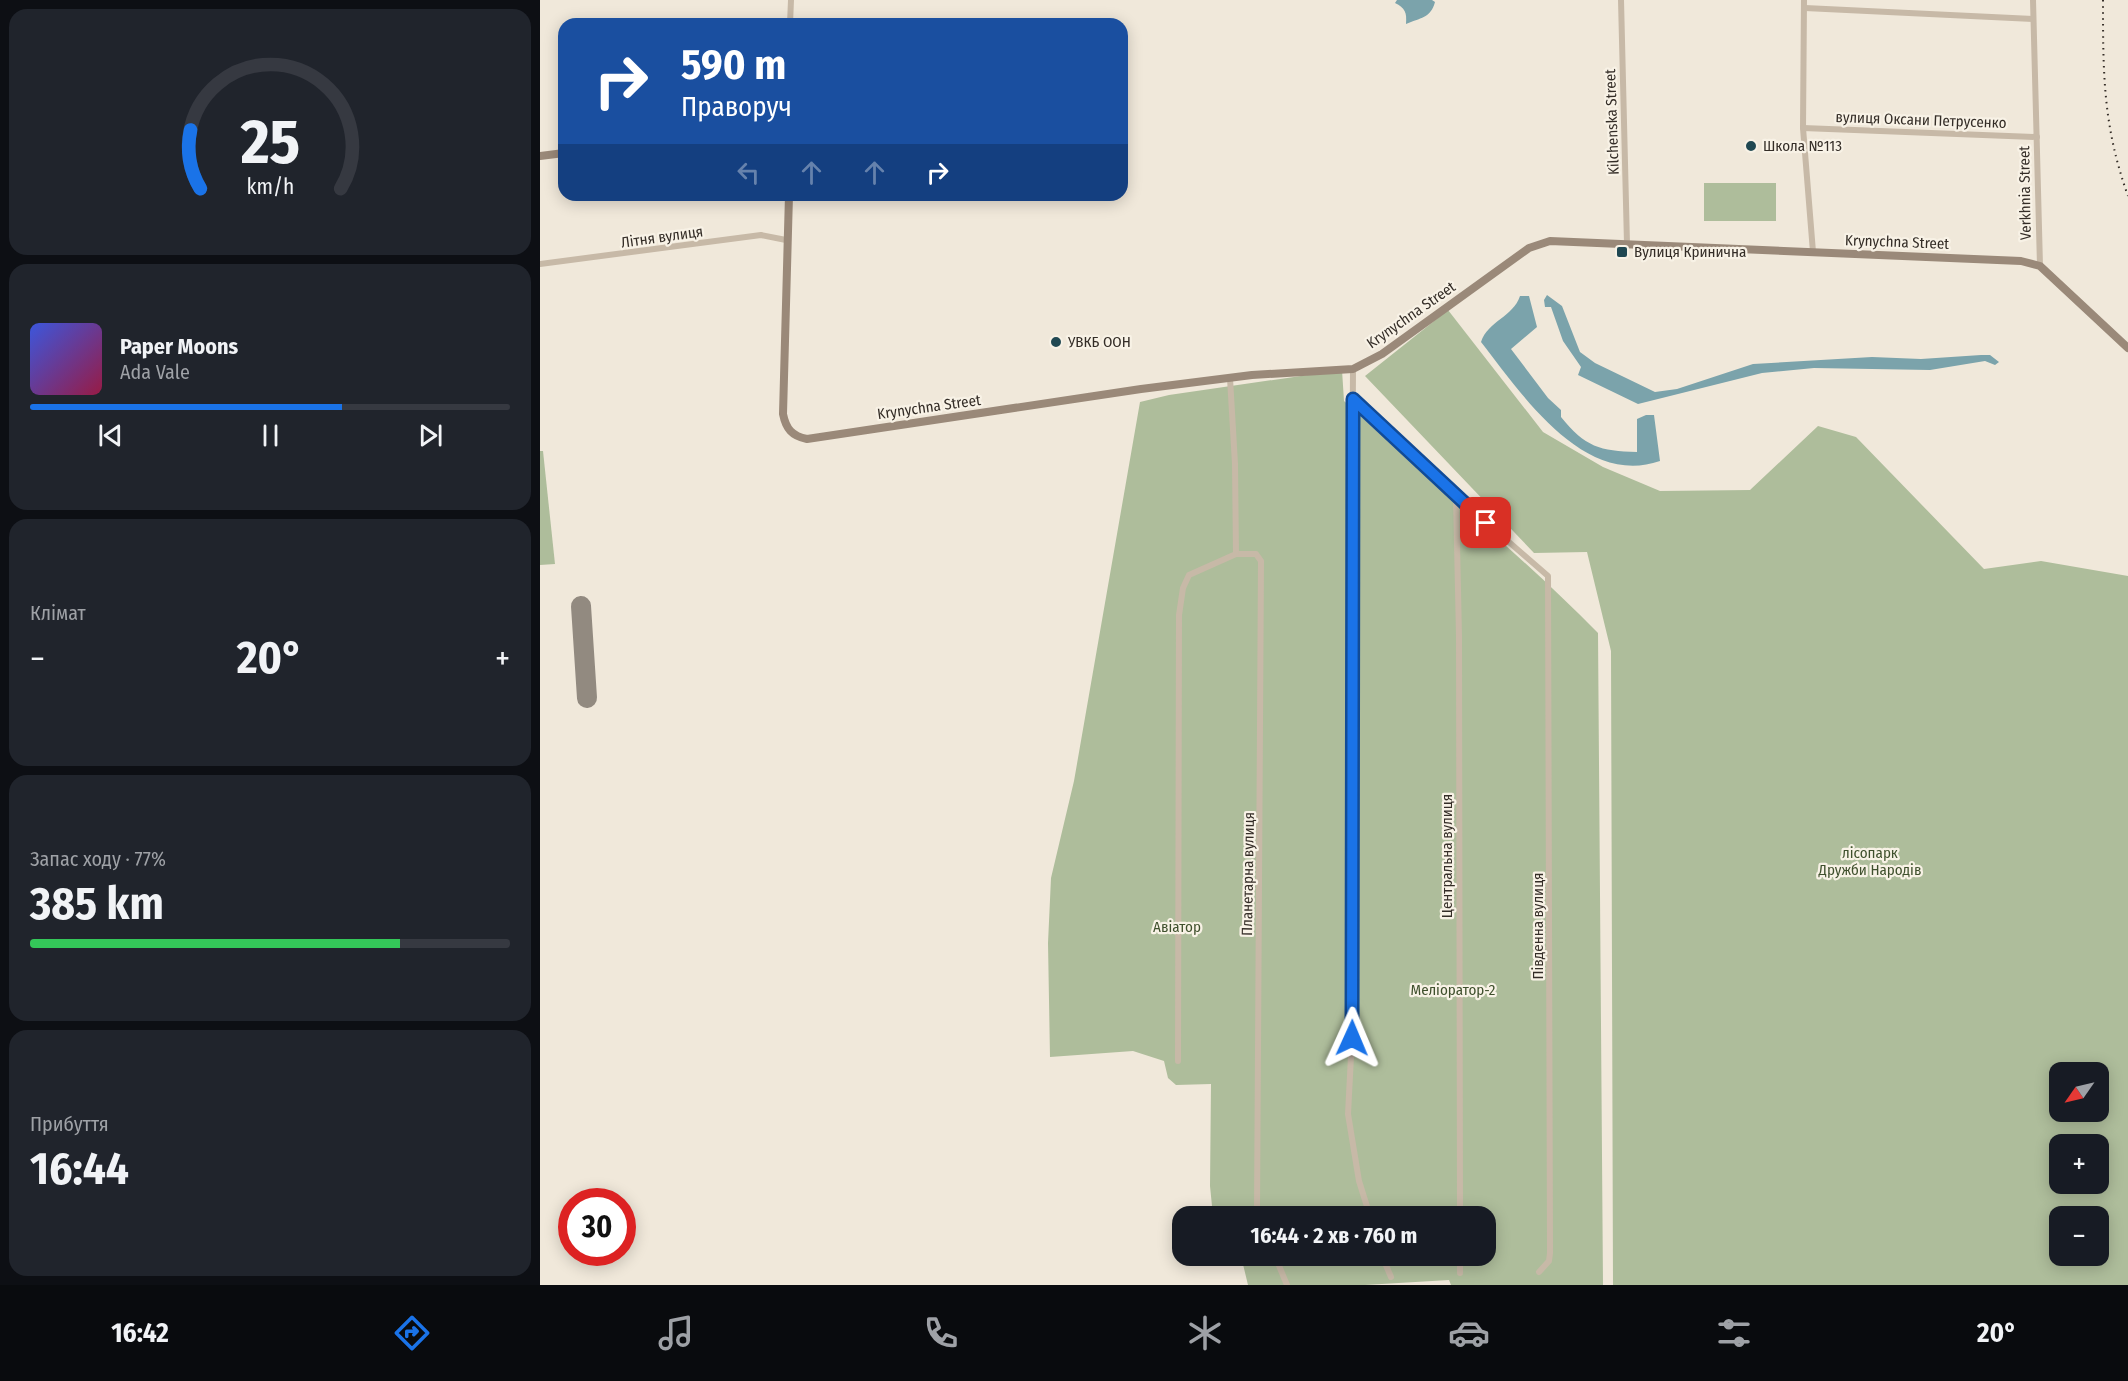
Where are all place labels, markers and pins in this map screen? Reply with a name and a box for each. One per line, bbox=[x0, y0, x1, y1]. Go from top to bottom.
place label: Школа №113 bbox=[1763, 137, 1842, 155]
marker: Школа №113 bbox=[1744, 139, 1758, 153]
place label: Вулиця Кринична bbox=[1634, 243, 1746, 261]
marker: Вулиця Кринична bbox=[1615, 245, 1629, 259]
place label: УВКБ ООН bbox=[1067, 333, 1131, 351]
marker: УВКБ ООН bbox=[1049, 335, 1063, 349]
pin bbox=[1460, 497, 1511, 548]

